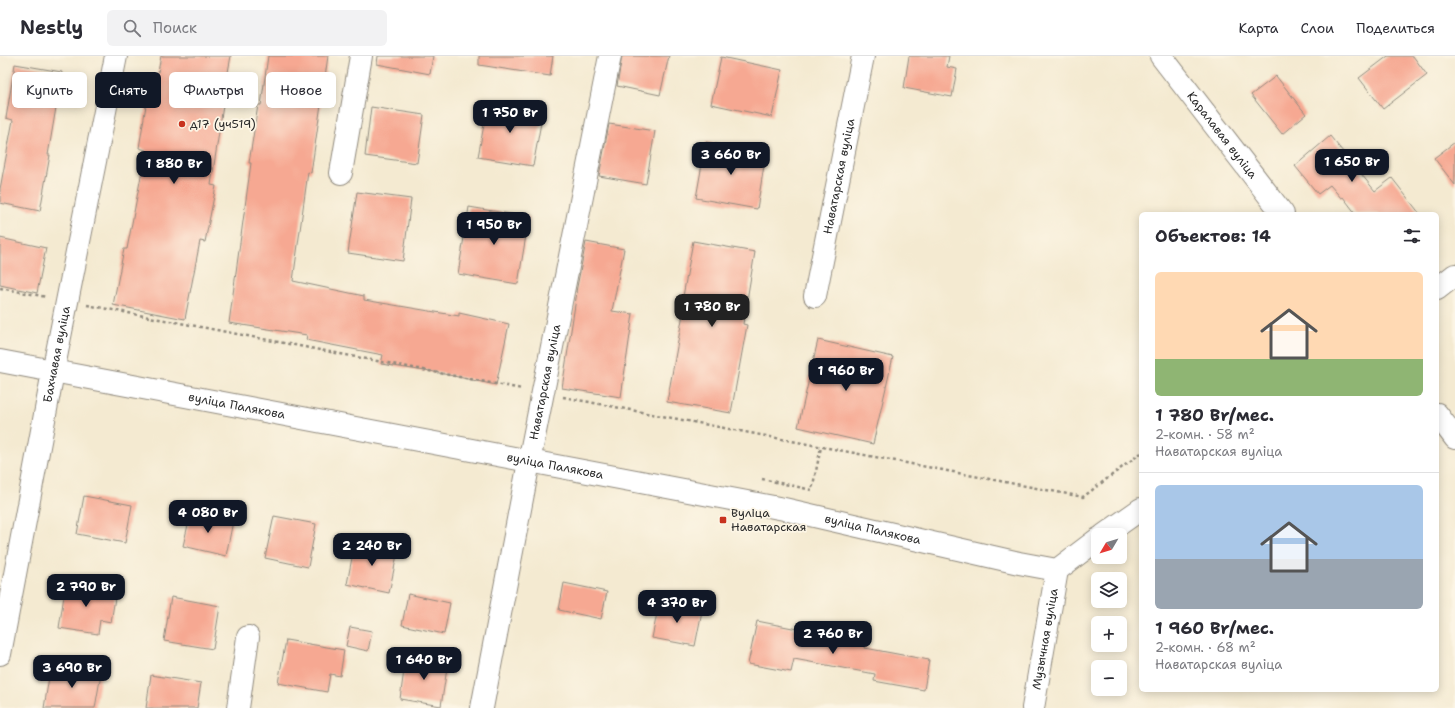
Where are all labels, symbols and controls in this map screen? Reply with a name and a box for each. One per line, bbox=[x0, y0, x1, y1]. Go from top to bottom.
search box bbox=[107, 10, 387, 46]
text: Nestly bbox=[20, 15, 83, 40]
icon: search bbox=[121, 17, 143, 39]
text: Поиск bbox=[153, 18, 197, 38]
text: Карта bbox=[1238, 19, 1279, 37]
text: Слои bbox=[1301, 19, 1334, 37]
text: Поделиться bbox=[1356, 19, 1435, 37]
chip: Купить bbox=[12, 72, 87, 108]
chip: Снять bbox=[95, 72, 161, 108]
chip: Фильтры bbox=[169, 72, 258, 108]
chip: Новое bbox=[266, 72, 336, 108]
street label: Каралавая вуліца bbox=[1183, 88, 1261, 182]
pin: 1 750 Br bbox=[469, 100, 551, 134]
text: 1 750 Br bbox=[482, 104, 538, 121]
place label: д17 (уч519) bbox=[190, 116, 256, 132]
street label: Наватарская вуліца bbox=[820, 117, 858, 236]
marker: д17 (уч519) bbox=[177, 119, 187, 129]
pin: 3 660 Br bbox=[690, 142, 772, 176]
text: 3 660 Br bbox=[701, 146, 761, 163]
pin: 1 650 Br bbox=[1311, 149, 1393, 183]
pin: 1 880 Br bbox=[133, 151, 215, 185]
text: 1 650 Br bbox=[1324, 153, 1380, 170]
text: 1 880 Br bbox=[145, 155, 203, 172]
pin: 1 950 Br bbox=[453, 212, 535, 246]
text: 1 950 Br bbox=[466, 216, 522, 233]
text: Объектов: 14 bbox=[1155, 225, 1271, 247]
icon: filters bbox=[1401, 225, 1423, 247]
pin: 1 780 Br bbox=[671, 294, 753, 328]
text: 1 780 Br bbox=[683, 298, 741, 315]
icon: home bbox=[1253, 298, 1325, 370]
street label: Бахчавая вуліца bbox=[39, 304, 74, 404]
street label: Наватарская вуліца bbox=[526, 322, 564, 441]
pin: 1 960 Br bbox=[805, 358, 887, 392]
text: 1 960 Br bbox=[817, 362, 875, 379]
street label: вуліца Палякова bbox=[187, 389, 287, 423]
text: 1 780 Br/мес. bbox=[1155, 404, 1274, 426]
text: 2-комн. · 58 m² bbox=[1155, 426, 1255, 443]
text: Наватарская вуліца bbox=[1155, 443, 1282, 460]
street label: вуліца Палякова bbox=[505, 449, 605, 483]
pin: 4 080 Br bbox=[167, 500, 249, 534]
text: 4 080 Br bbox=[178, 504, 238, 521]
place label: Вуліца Наватарская bbox=[731, 505, 806, 535]
street label: вуліца Палякова bbox=[823, 511, 923, 548]
icon: home bbox=[1253, 511, 1325, 583]
marker: Вуліца Наватарская bbox=[718, 515, 728, 525]
north arrow bbox=[1091, 528, 1127, 564]
map controls bbox=[1091, 528, 1127, 696]
pin: 2 240 Br bbox=[331, 533, 413, 567]
text: 2 240 Br bbox=[342, 537, 402, 554]
button: layers bbox=[1091, 572, 1127, 608]
pin: 2 790 Br bbox=[45, 574, 127, 608]
text: 2 790 Br bbox=[56, 578, 116, 595]
street label: Музычная вуліца bbox=[1028, 587, 1062, 691]
pin: 4 370 Br bbox=[636, 590, 718, 624]
text: 4 370 Br bbox=[647, 594, 707, 611]
button: + bbox=[1091, 616, 1127, 652]
text: 1 960 Br/мес. bbox=[1155, 617, 1274, 639]
pin: 2 760 Br bbox=[792, 621, 874, 655]
text: 2 760 Br bbox=[803, 625, 863, 642]
text: 2-комн. · 68 m² bbox=[1155, 639, 1256, 656]
pin: 1 640 Br bbox=[383, 647, 465, 681]
text: 1 640 Br bbox=[395, 651, 453, 668]
pin: 3 690 Br bbox=[31, 655, 113, 689]
text: Наватарская вуліца bbox=[1155, 656, 1282, 673]
text: 3 690 Br bbox=[42, 659, 102, 676]
button: − bbox=[1091, 660, 1127, 696]

